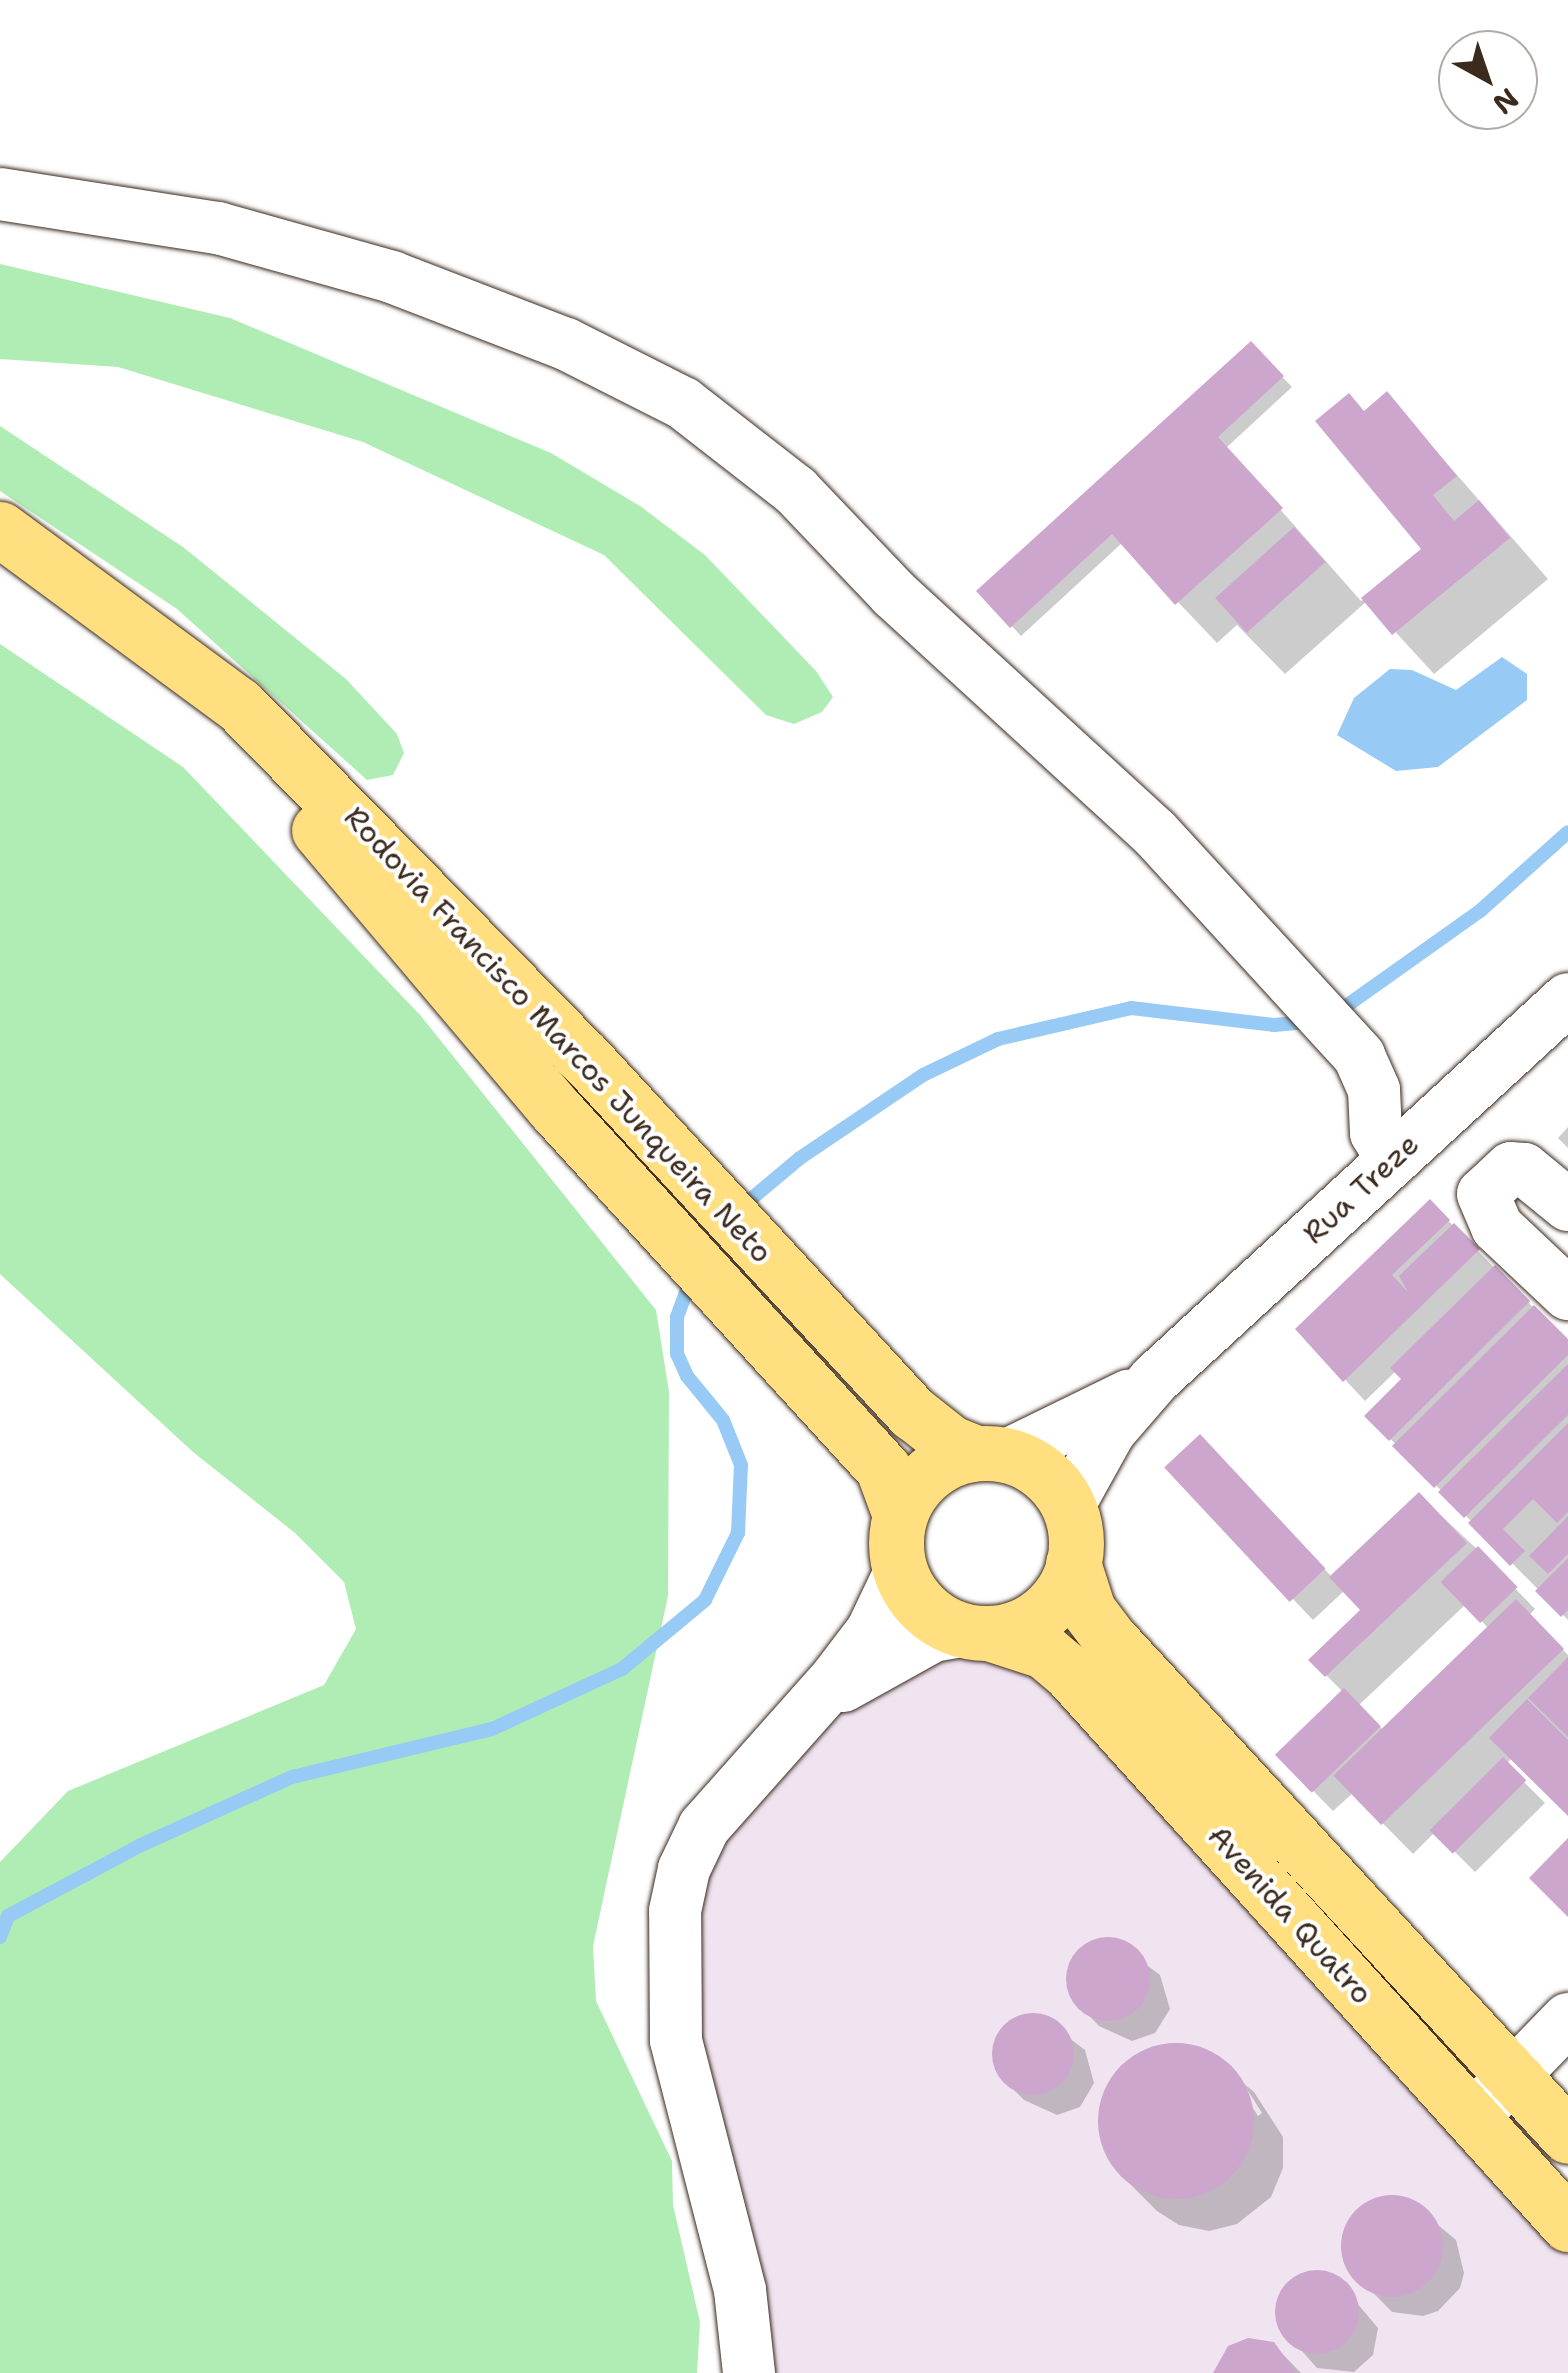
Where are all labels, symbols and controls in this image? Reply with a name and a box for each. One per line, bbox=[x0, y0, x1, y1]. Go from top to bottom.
north arrow bbox=[1438, 30, 1538, 130]
text: N bbox=[1485, 80, 1527, 123]
street label: Rodovia Francisco Marcos Junqueira Neto bbox=[336, 799, 780, 1271]
street label: Rua Treze bbox=[1296, 1126, 1426, 1252]
street label: Avenida Quatro bbox=[1200, 1818, 1380, 2012]

